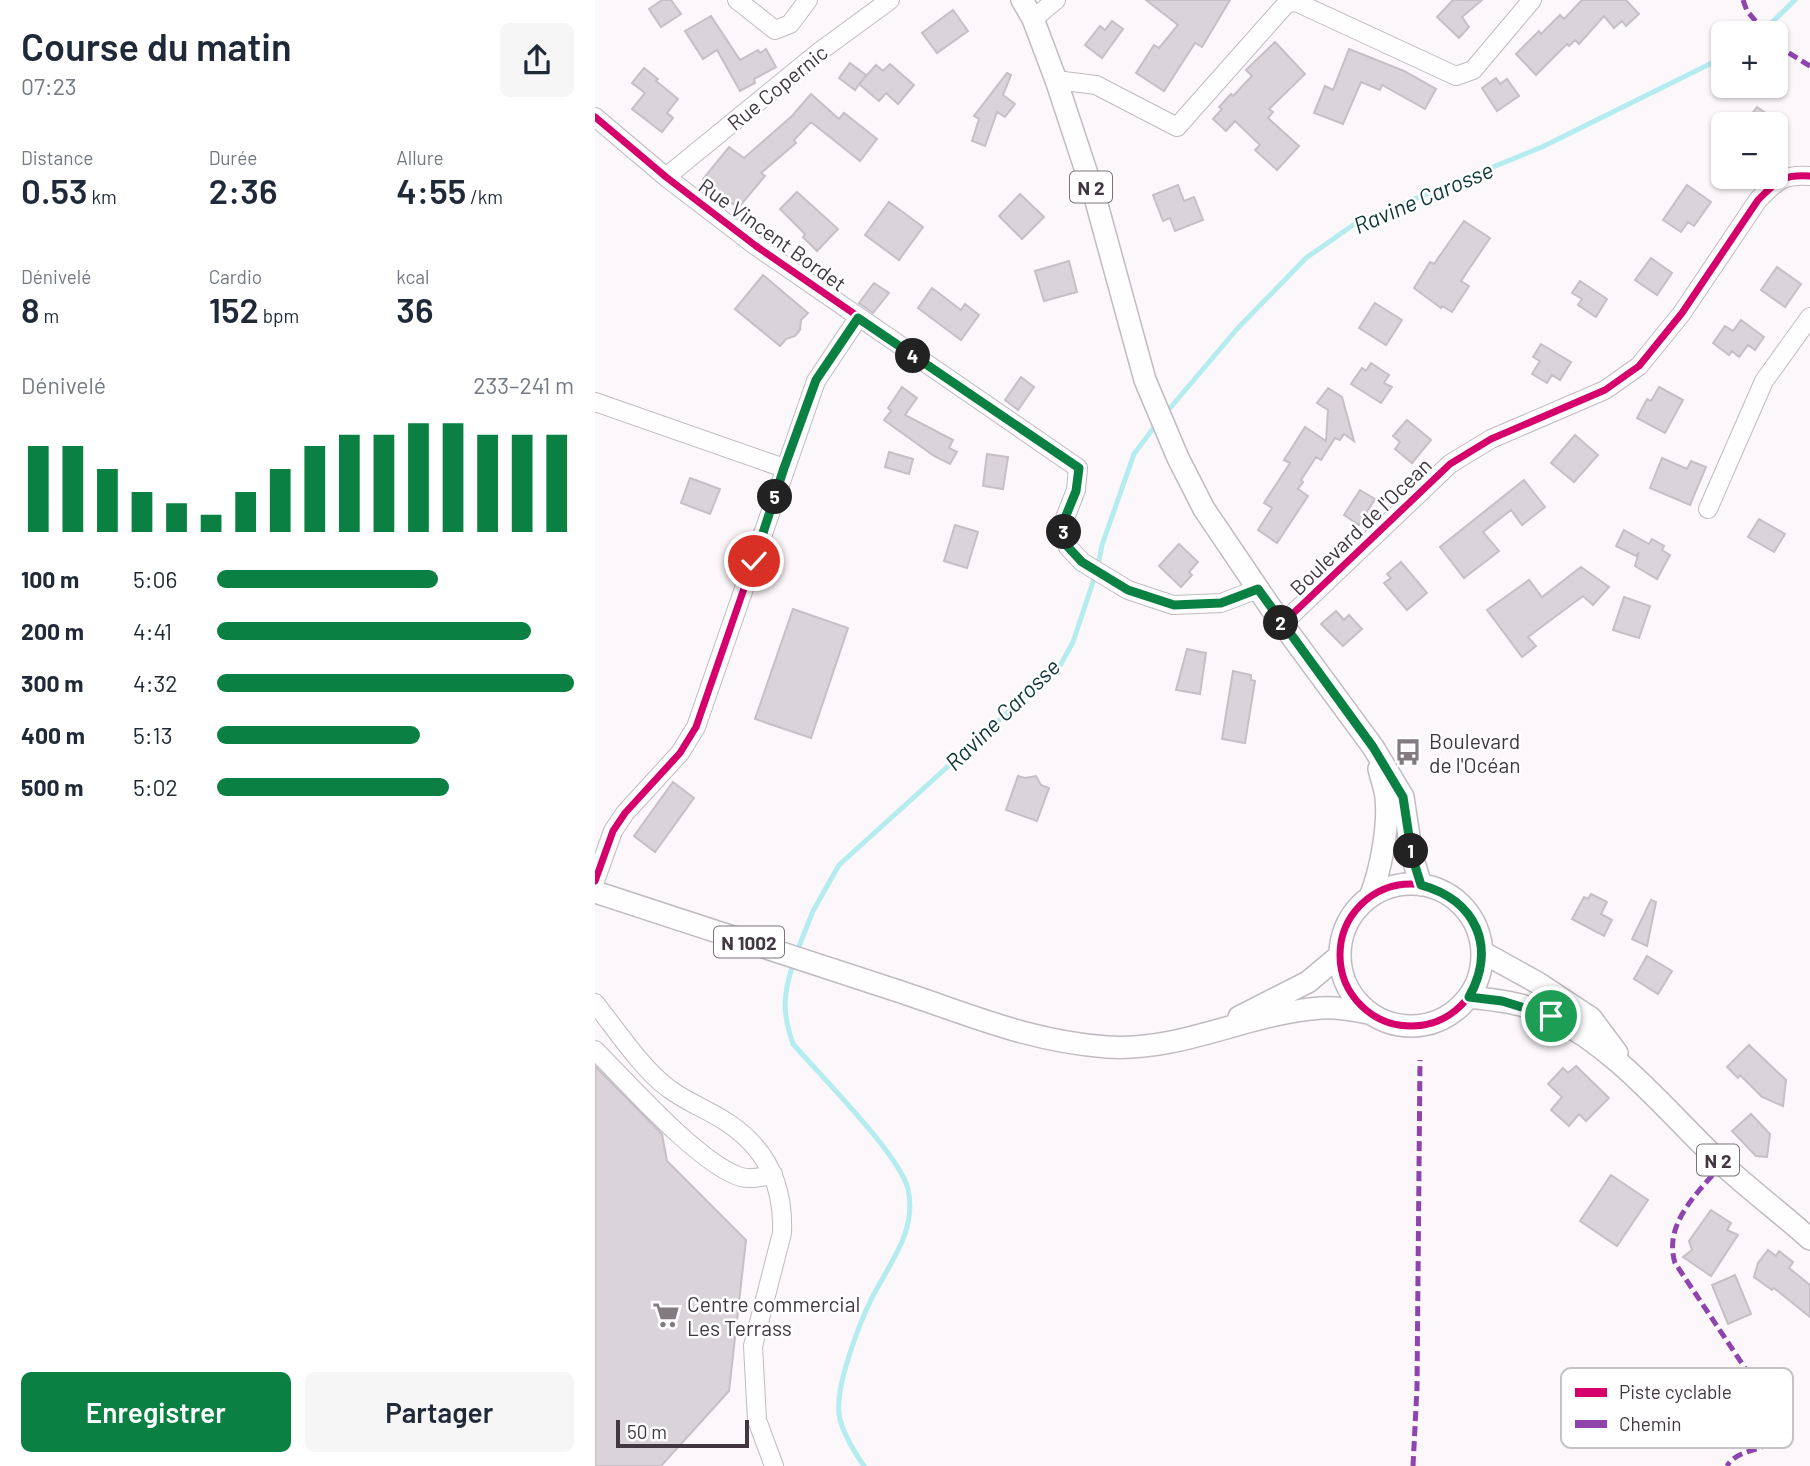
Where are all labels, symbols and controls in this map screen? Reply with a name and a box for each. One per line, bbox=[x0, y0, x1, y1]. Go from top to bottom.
map controls bbox=[1711, 21, 1788, 189]
button: + bbox=[1711, 21, 1788, 98]
text: Course du matin bbox=[21, 23, 292, 69]
button: share bbox=[500, 23, 574, 97]
street label: Rue Copernic bbox=[722, 39, 832, 135]
text: 07:23 bbox=[21, 72, 77, 100]
button: − bbox=[1711, 112, 1788, 189]
text: Distance bbox=[21, 146, 93, 169]
text: Durée bbox=[209, 146, 257, 169]
text: Allure bbox=[396, 146, 444, 169]
water label: Ravine Carosse bbox=[1349, 155, 1497, 239]
text: 0.53 bbox=[21, 169, 88, 211]
text: 2:36 bbox=[209, 169, 277, 211]
text: 4:55 bbox=[396, 169, 466, 211]
street label: Rue Vincent Bordet bbox=[694, 172, 852, 296]
road number: N 2 bbox=[1070, 172, 1112, 202]
text: km bbox=[88, 185, 117, 208]
text: /km bbox=[466, 185, 503, 208]
text: Dénivelé bbox=[21, 265, 91, 288]
text: Cardio bbox=[209, 265, 262, 288]
text: kcal bbox=[396, 265, 429, 288]
text: 8 bbox=[21, 288, 40, 330]
text: 152 bbox=[209, 288, 259, 330]
text: 36 bbox=[396, 288, 433, 330]
text: m bbox=[40, 304, 59, 327]
text: bpm bbox=[259, 304, 299, 327]
pin: 4 bbox=[895, 338, 931, 374]
text: 4 bbox=[907, 344, 918, 367]
text: Dénivelé bbox=[21, 371, 106, 399]
text: 233–241 m bbox=[473, 371, 574, 399]
street label: Boulevard de l'Ocean bbox=[1284, 452, 1436, 600]
pin: 5 bbox=[757, 480, 793, 514]
text: 5 bbox=[769, 485, 780, 508]
pin: 3 bbox=[1047, 514, 1081, 550]
text: 3 bbox=[1058, 520, 1069, 543]
pin bbox=[724, 531, 784, 591]
icon: check bbox=[735, 542, 773, 580]
text: 100 m bbox=[21, 565, 79, 593]
text: 5:06 bbox=[133, 565, 177, 593]
pin: 2 bbox=[1263, 606, 1299, 640]
text: 2 bbox=[1275, 611, 1286, 634]
text: 200 m bbox=[21, 617, 84, 645]
text: 4:41 bbox=[133, 617, 172, 645]
water label: Ravine Carosse bbox=[939, 652, 1065, 776]
text: 300 m bbox=[21, 669, 83, 697]
text: 4:32 bbox=[133, 669, 178, 697]
text: 400 m bbox=[21, 721, 85, 749]
text: 5:13 bbox=[133, 721, 173, 749]
place label: Boulevard de l'Océan bbox=[1429, 728, 1521, 777]
bus stop icon: Boulevard de l'Océan bbox=[1393, 737, 1423, 767]
text: 500 m bbox=[21, 773, 83, 801]
text: 5:02 bbox=[133, 773, 178, 801]
pin: 1 bbox=[1393, 834, 1429, 868]
text: 1 bbox=[1407, 839, 1414, 862]
road number: N 1002 bbox=[714, 926, 784, 958]
pin bbox=[1521, 986, 1581, 1046]
icon: arrive bbox=[1532, 997, 1570, 1035]
road number: N 2 bbox=[1697, 1144, 1739, 1176]
place label: Centre commercial Les Terrass bbox=[687, 1291, 860, 1340]
supermarket icon: Centre commercial Les Terrass bbox=[651, 1300, 681, 1330]
legend bbox=[1561, 1368, 1793, 1448]
button: Enregistrer bbox=[21, 1372, 291, 1452]
button: Partager bbox=[305, 1372, 574, 1452]
text: Piste cyclable bbox=[1619, 1380, 1732, 1403]
text: Chemin bbox=[1619, 1412, 1682, 1435]
scale bar bbox=[616, 1417, 749, 1449]
text: 50 m bbox=[627, 1420, 667, 1443]

